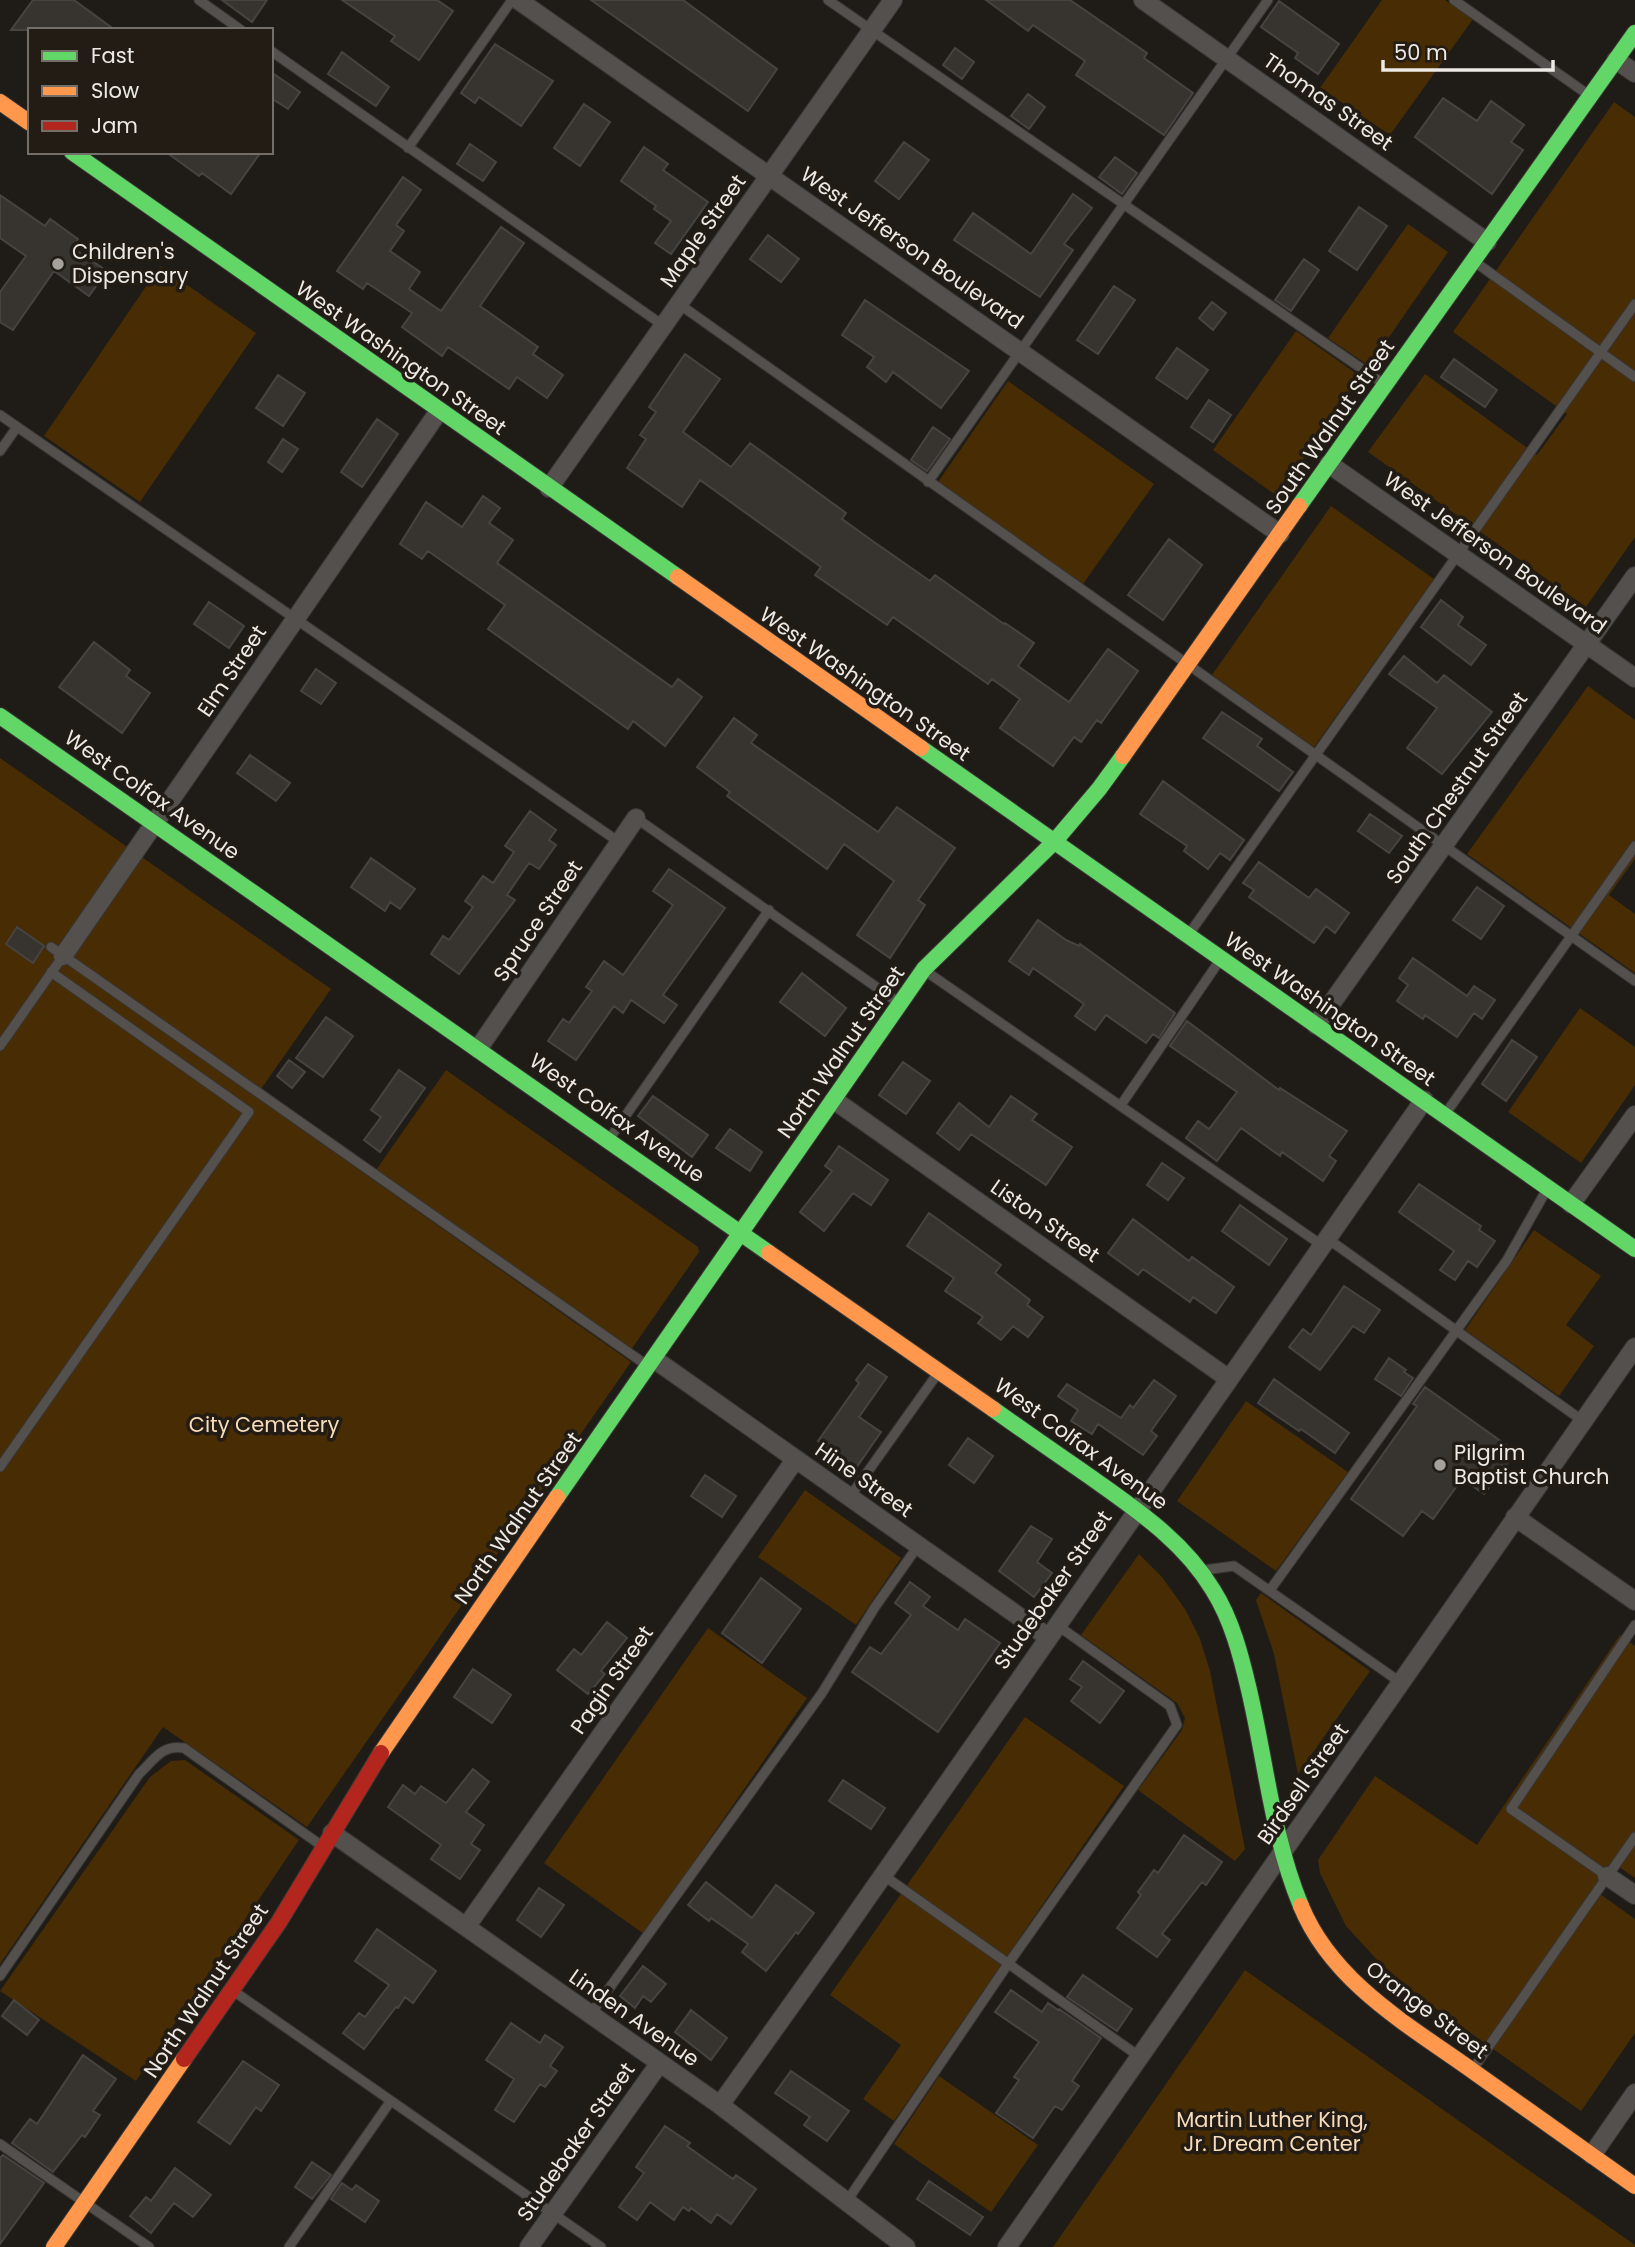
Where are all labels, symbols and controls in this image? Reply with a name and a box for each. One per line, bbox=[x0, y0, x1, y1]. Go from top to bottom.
legend bbox=[28, 28, 273, 154]
scale bar bbox=[1383, 28, 1553, 72]
text: 50 m bbox=[1394, 38, 1448, 67]
text: Fast bbox=[91, 41, 134, 70]
street label: Thomas Street bbox=[1258, 46, 1399, 157]
text: Slow bbox=[91, 76, 139, 105]
text: Jam bbox=[91, 111, 138, 140]
street label: West Jefferson Boulevard bbox=[795, 159, 1030, 336]
street label: Maple Street bbox=[653, 168, 752, 293]
place label: Children's Dispensary bbox=[72, 237, 189, 290]
marker: Children's Dispensary bbox=[50, 256, 66, 272]
street label: West Washington Street bbox=[290, 274, 513, 442]
street label: South Walnut Street bbox=[1258, 333, 1401, 520]
street label: West Jefferson Boulevard bbox=[1378, 464, 1613, 641]
street label: West Washington Street bbox=[754, 600, 977, 768]
street label: Elm Street bbox=[190, 619, 273, 722]
street label: South Chestnut Street bbox=[1379, 686, 1534, 890]
street label: West Colfax Avenue bbox=[59, 723, 246, 866]
street label: Spruce Street bbox=[486, 854, 589, 987]
street label: West Washington Street bbox=[1219, 925, 1442, 1093]
street label: North Walnut Street bbox=[770, 960, 911, 1144]
street label: West Colfax Avenue bbox=[524, 1046, 711, 1189]
street label: Liston Street bbox=[985, 1172, 1106, 1269]
street label: West Colfax Avenue bbox=[989, 1371, 1174, 1517]
park label: City Cemetery bbox=[189, 1410, 340, 1439]
street label: North Walnut Street bbox=[447, 1426, 588, 1610]
street label: Hine Street bbox=[810, 1435, 919, 1524]
place label: Pilgrim Baptist Church bbox=[1454, 1438, 1609, 1491]
marker: Pilgrim Baptist Church bbox=[1432, 1457, 1448, 1473]
street label: Studebaker Street bbox=[987, 1504, 1118, 1675]
street label: Pagin Street bbox=[564, 1620, 660, 1740]
street label: Birdsell Street bbox=[1250, 1717, 1355, 1850]
street label: North Walnut Street bbox=[136, 1898, 275, 2083]
street label: Orange Street bbox=[1360, 1954, 1494, 2065]
street label: Linden Avenue bbox=[563, 1962, 705, 2073]
street label: Studebaker Street bbox=[510, 2056, 641, 2227]
park label: Martin Luther King, Jr. Dream Center bbox=[1176, 2105, 1368, 2158]

